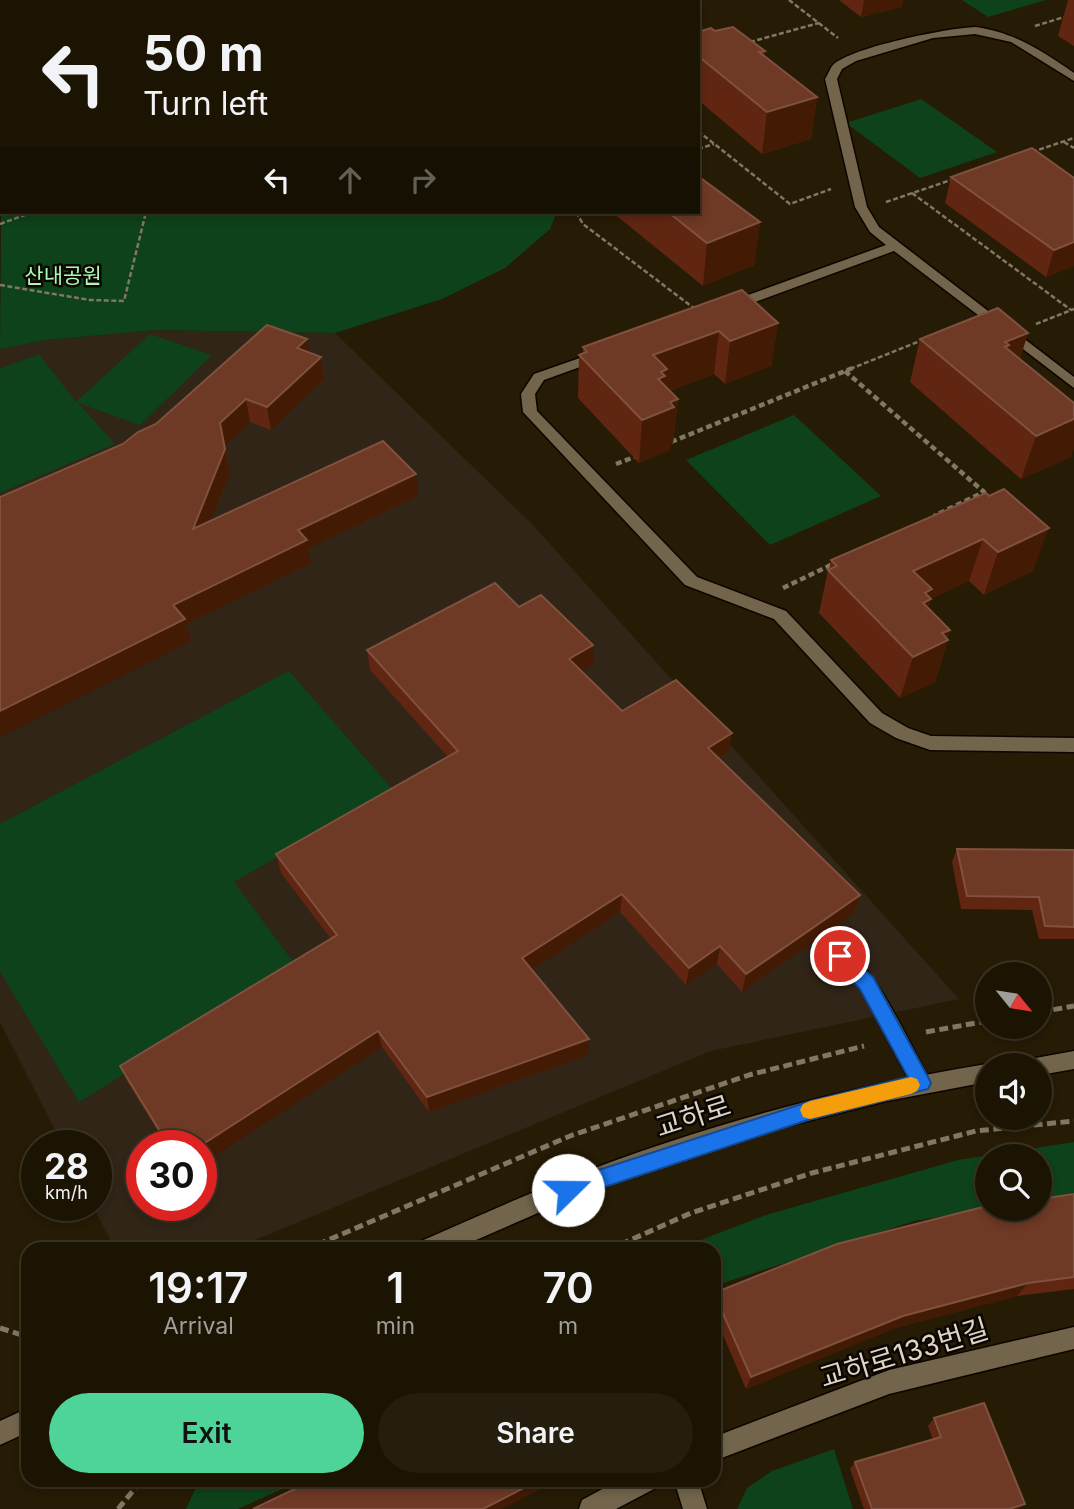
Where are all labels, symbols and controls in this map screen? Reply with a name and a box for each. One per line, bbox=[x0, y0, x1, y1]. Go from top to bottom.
text: 50 m bbox=[143, 24, 264, 83]
icon: left bbox=[28, 28, 119, 119]
text: Turn left bbox=[143, 84, 268, 123]
icon: left bbox=[258, 161, 296, 199]
icon: ahead bbox=[331, 161, 369, 199]
icon: right bbox=[404, 161, 442, 199]
park label: 산내공원 bbox=[24, 263, 102, 288]
pin bbox=[810, 926, 870, 986]
icon: arrive bbox=[821, 937, 859, 975]
north arrow bbox=[975, 962, 1052, 1040]
map controls bbox=[975, 962, 1052, 1221]
button: sound bbox=[975, 1053, 1052, 1130]
street label: 교하로 bbox=[651, 1088, 735, 1144]
speed limit sign: 30 bbox=[126, 1130, 217, 1221]
button: search bbox=[975, 1144, 1052, 1221]
text: 28 bbox=[44, 1145, 89, 1187]
position arrow bbox=[531, 1153, 605, 1227]
text: km/h bbox=[45, 1182, 88, 1203]
text: 19:17 bbox=[148, 1262, 248, 1313]
text: 1 bbox=[386, 1262, 404, 1313]
text: 70 bbox=[542, 1262, 594, 1313]
street label: 교하로133번길 bbox=[815, 1311, 993, 1395]
text: Arrival bbox=[163, 1312, 234, 1340]
text: min bbox=[376, 1312, 415, 1340]
text: m bbox=[558, 1312, 578, 1340]
button: Exit bbox=[49, 1393, 364, 1473]
button: Share bbox=[378, 1393, 693, 1473]

